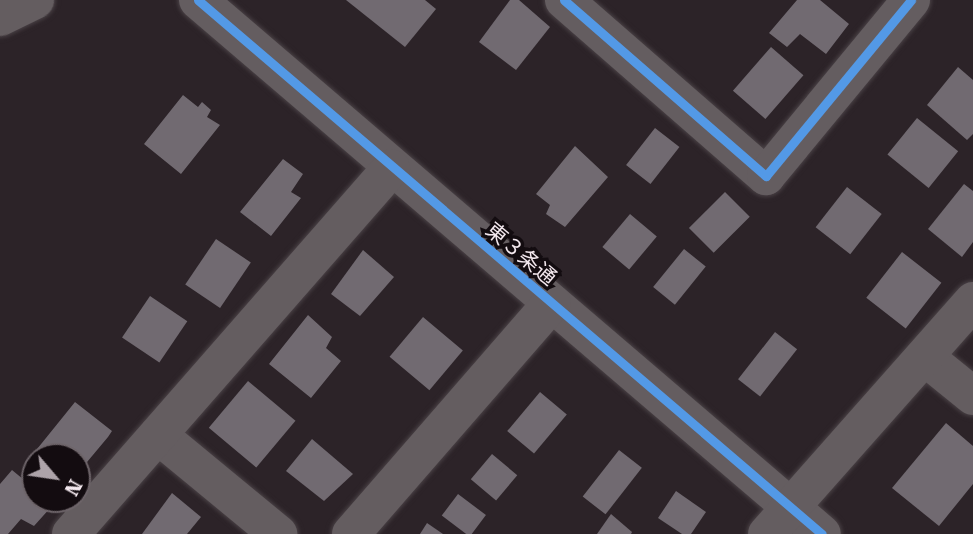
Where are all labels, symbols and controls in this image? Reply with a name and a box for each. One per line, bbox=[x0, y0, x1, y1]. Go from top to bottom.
street label: 東３条通 bbox=[481, 217, 561, 291]
north arrow bbox=[21, 443, 91, 513]
text: N bbox=[59, 475, 87, 499]

